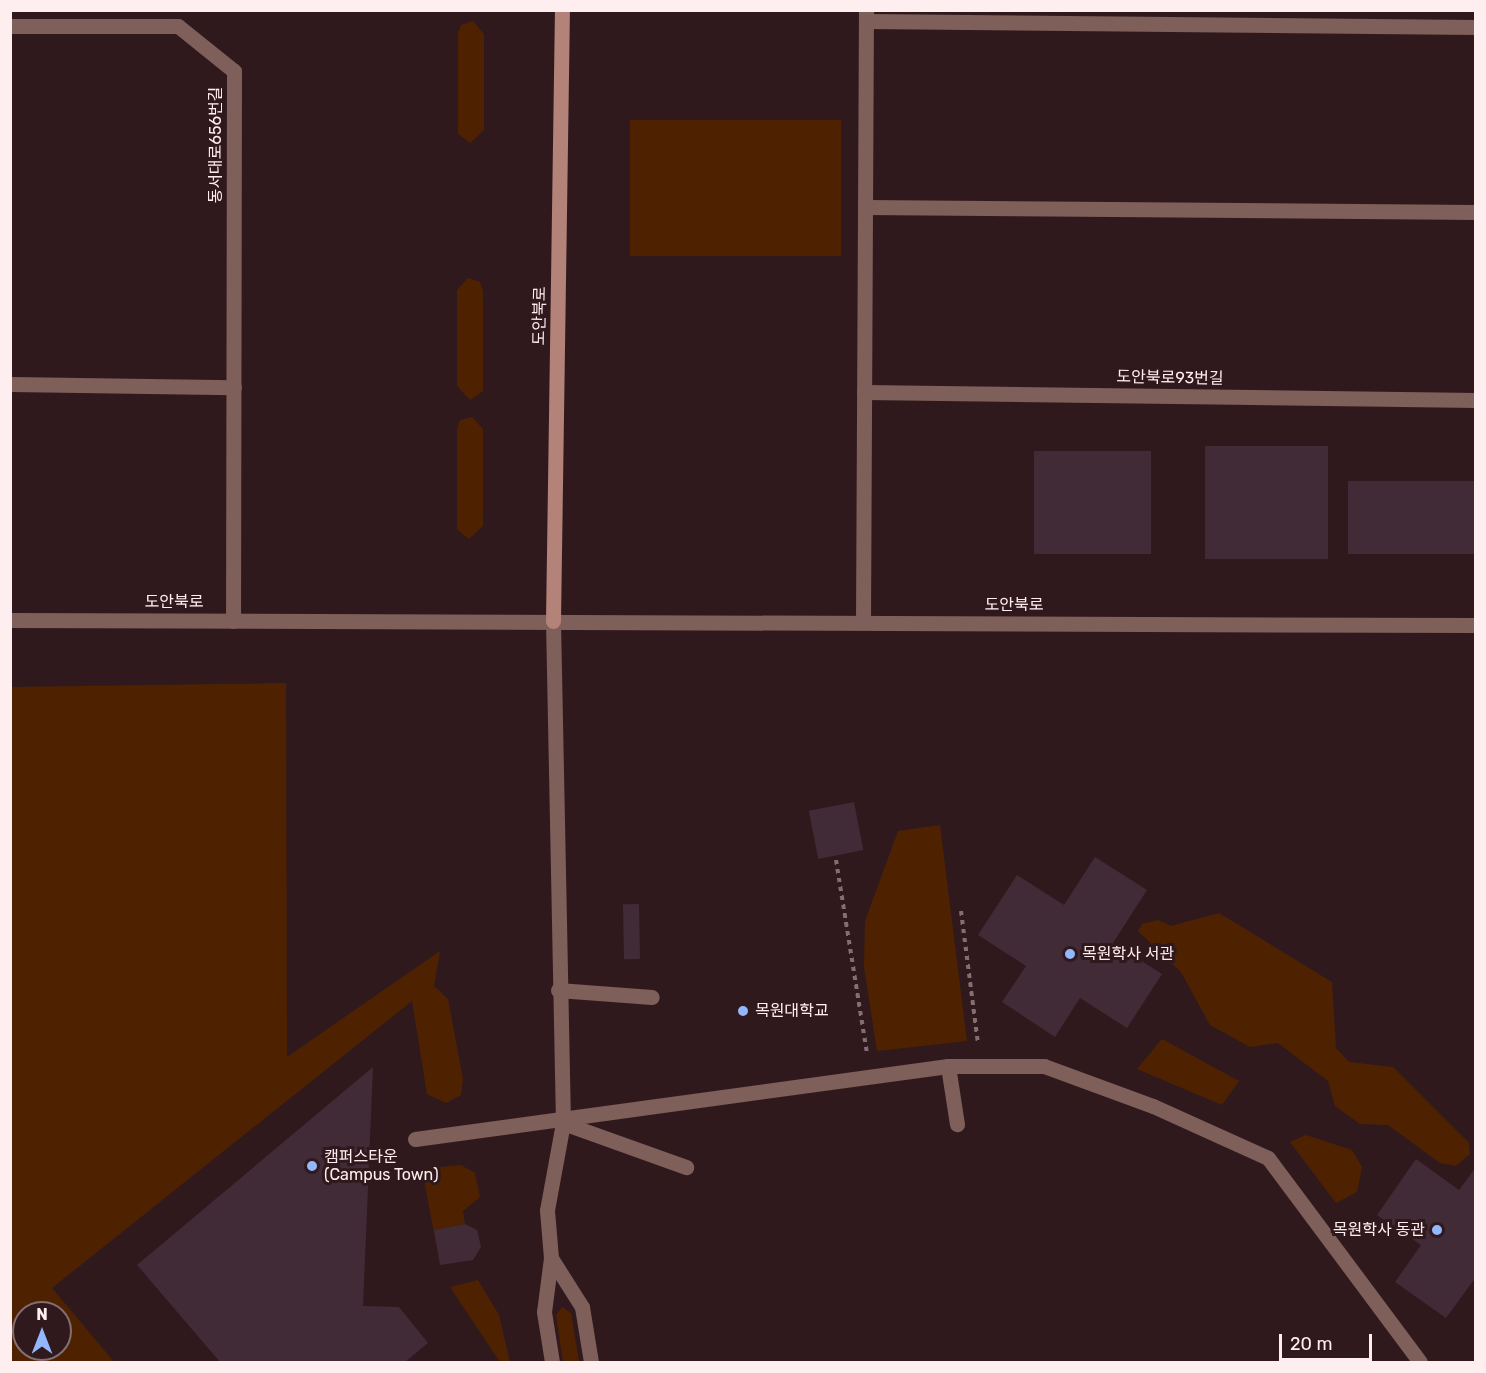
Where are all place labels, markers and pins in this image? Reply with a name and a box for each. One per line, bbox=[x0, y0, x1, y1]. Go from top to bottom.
place label: 목원학사 서관 bbox=[1082, 944, 1174, 964]
marker: 목원학사 서관 bbox=[1063, 947, 1077, 961]
place label: 목원대학교 bbox=[755, 1001, 829, 1021]
marker: 목원대학교 bbox=[736, 1004, 750, 1018]
place label: 캠퍼스타운 (Campus Town) bbox=[324, 1147, 438, 1185]
marker: 캠퍼스타운 (Campus Town) bbox=[305, 1159, 319, 1173]
place label: 목원학사 동관 bbox=[1333, 1220, 1425, 1240]
marker: 목원학사 동관 bbox=[1430, 1223, 1444, 1237]

